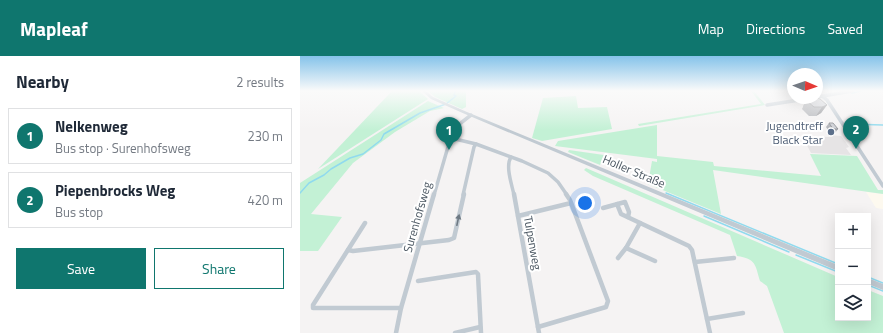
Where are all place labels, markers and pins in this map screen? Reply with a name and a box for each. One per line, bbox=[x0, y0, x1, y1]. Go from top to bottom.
place label: Jugendtreff Black Star bbox=[766, 116, 823, 149]
pin: 2 bbox=[843, 116, 869, 149]
pin: 1 bbox=[436, 117, 462, 150]
marker: Jugendtreff Black Star bbox=[826, 127, 836, 137]

